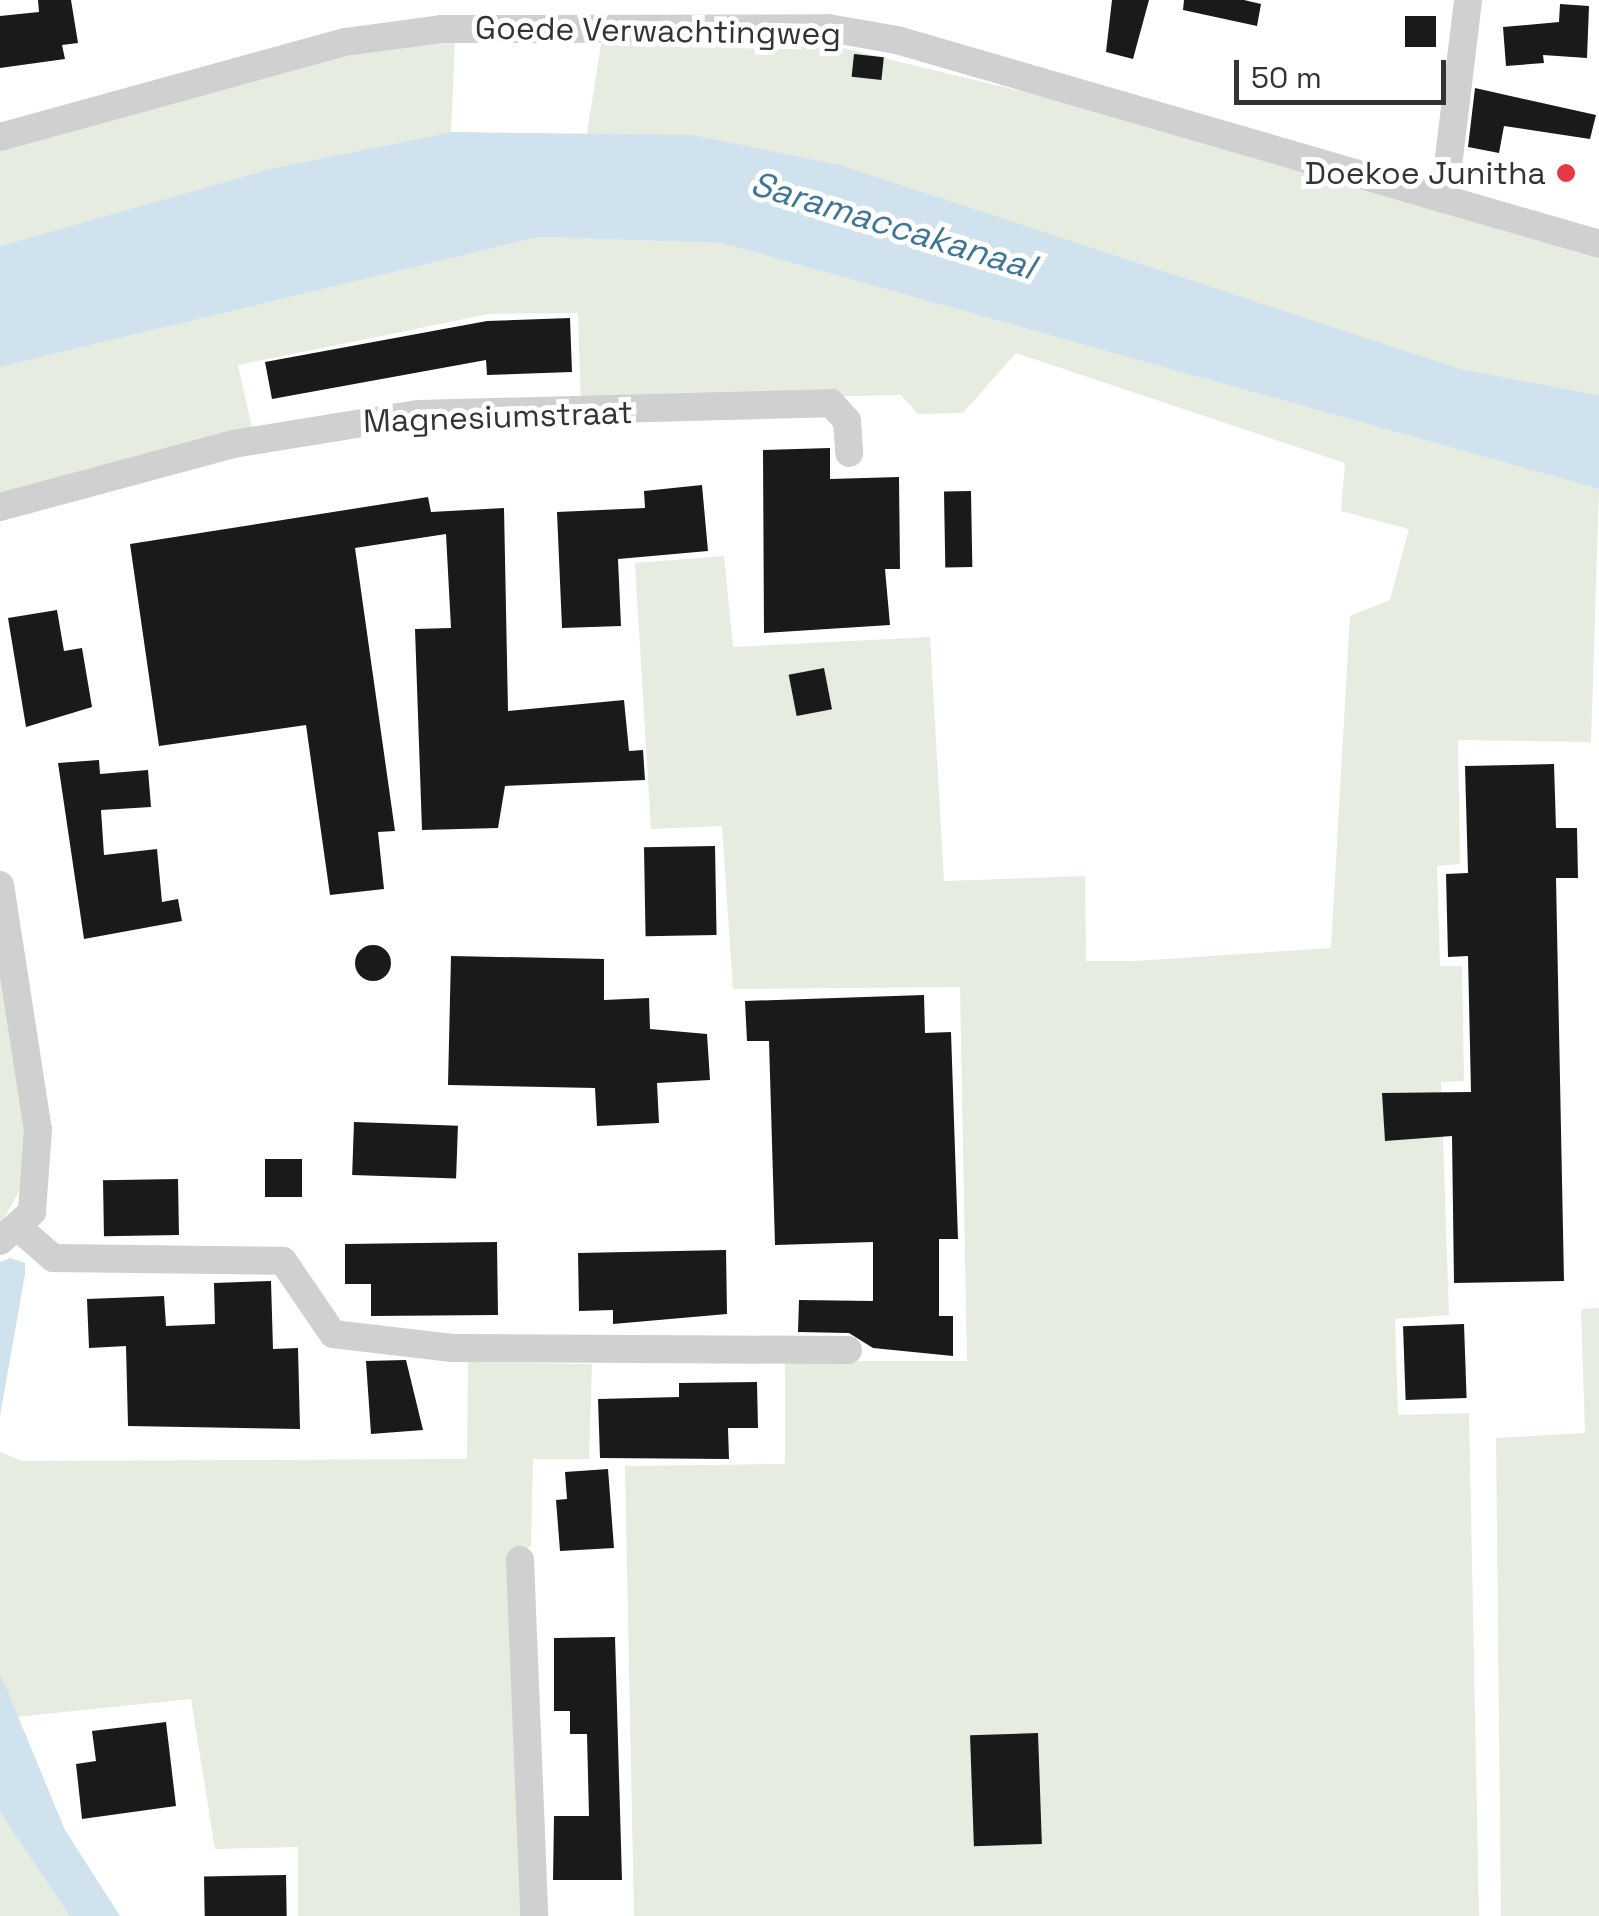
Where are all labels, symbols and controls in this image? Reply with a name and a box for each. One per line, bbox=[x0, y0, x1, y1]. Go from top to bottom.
street label: Goede Verwachtingweg bbox=[474, 9, 842, 53]
scale bar bbox=[1239, 40, 1452, 102]
text: 50 m bbox=[1251, 58, 1322, 97]
place label: Doekoe Junitha bbox=[1305, 154, 1546, 192]
water label: Saramaccakanaal bbox=[746, 162, 1040, 288]
marker: Doekoe Junitha bbox=[1555, 162, 1577, 184]
street label: Magnesiumstraat bbox=[363, 393, 633, 441]

